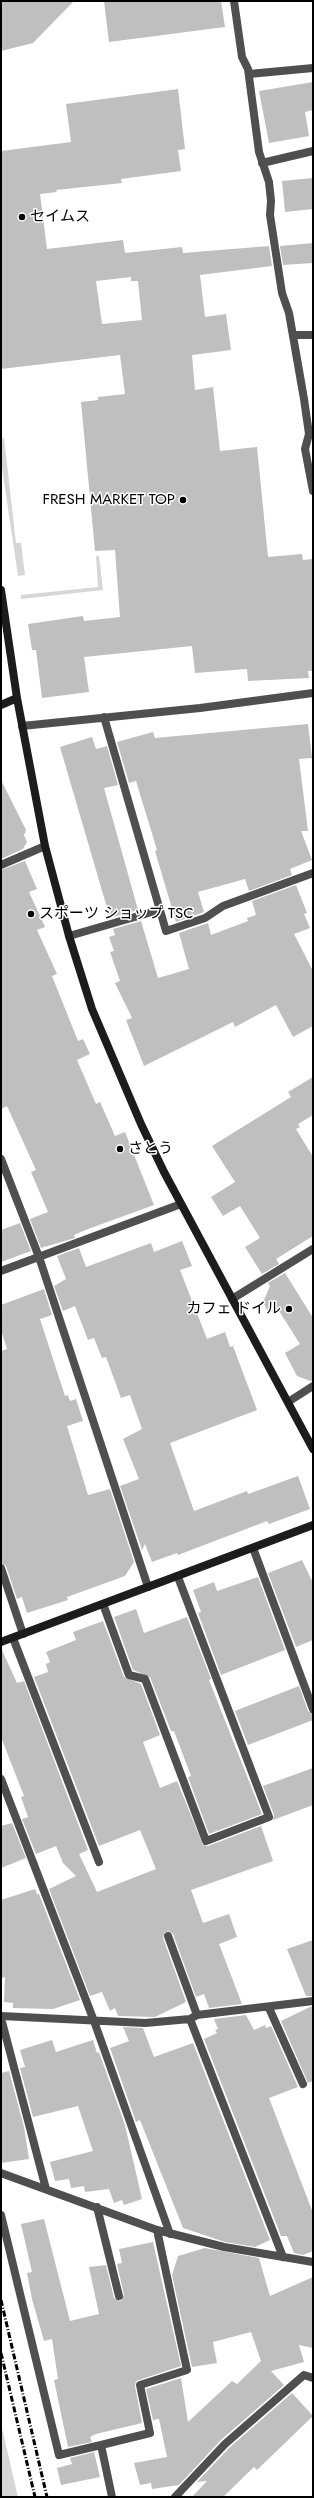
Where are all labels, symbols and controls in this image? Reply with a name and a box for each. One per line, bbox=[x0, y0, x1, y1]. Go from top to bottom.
place label: セイムス bbox=[30, 208, 90, 226]
marker: セイムス bbox=[17, 212, 27, 222]
place label: FRESH MARKET TOP bbox=[42, 491, 175, 509]
marker: FRESH MARKET TOP bbox=[178, 495, 188, 505]
place label: スポーツ ショップ TSC bbox=[39, 905, 193, 923]
marker: スポーツ ショップ TSC bbox=[26, 909, 36, 919]
place label: さとう bbox=[128, 1140, 173, 1158]
marker: さとう bbox=[115, 1144, 125, 1154]
place label: カフェ ドイル bbox=[187, 1300, 281, 1318]
marker: カフェ ドイル bbox=[284, 1304, 294, 1314]

